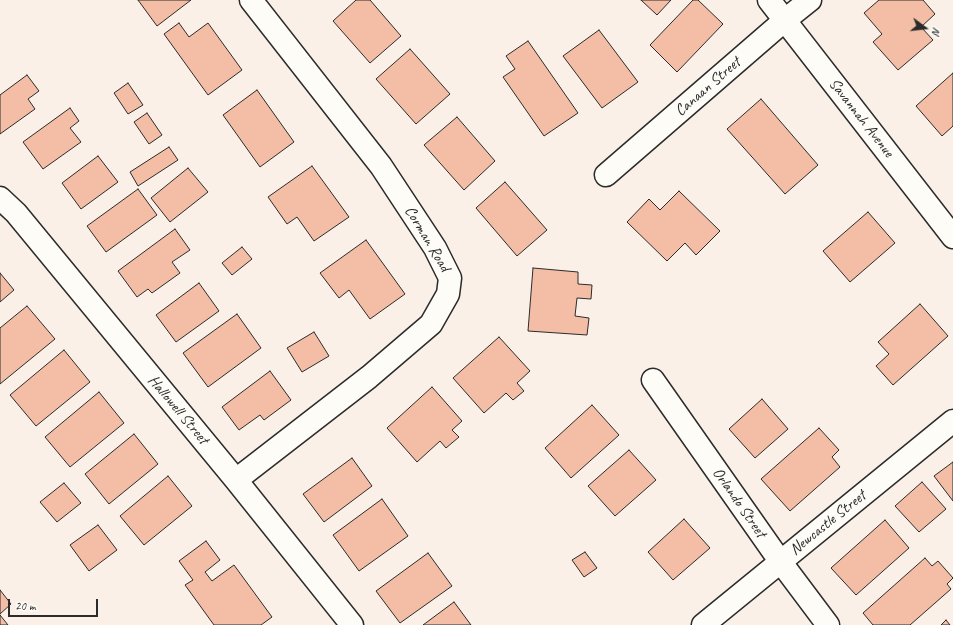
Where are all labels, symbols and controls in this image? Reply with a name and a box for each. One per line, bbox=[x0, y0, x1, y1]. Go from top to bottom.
north arrow bbox=[905, 8, 945, 48]
text: N bbox=[929, 26, 944, 36]
street label: Canaan Street bbox=[671, 53, 745, 121]
street label: Savannah Avenue bbox=[824, 75, 898, 161]
street label: Corman Road bbox=[400, 203, 454, 275]
street label: Hallowell Street bbox=[143, 371, 213, 449]
street label: Orlando Street bbox=[708, 464, 770, 542]
street label: Newcastle Street bbox=[786, 486, 870, 560]
scale bar bbox=[10, 591, 100, 617]
text: 20 m bbox=[15, 598, 35, 614]

